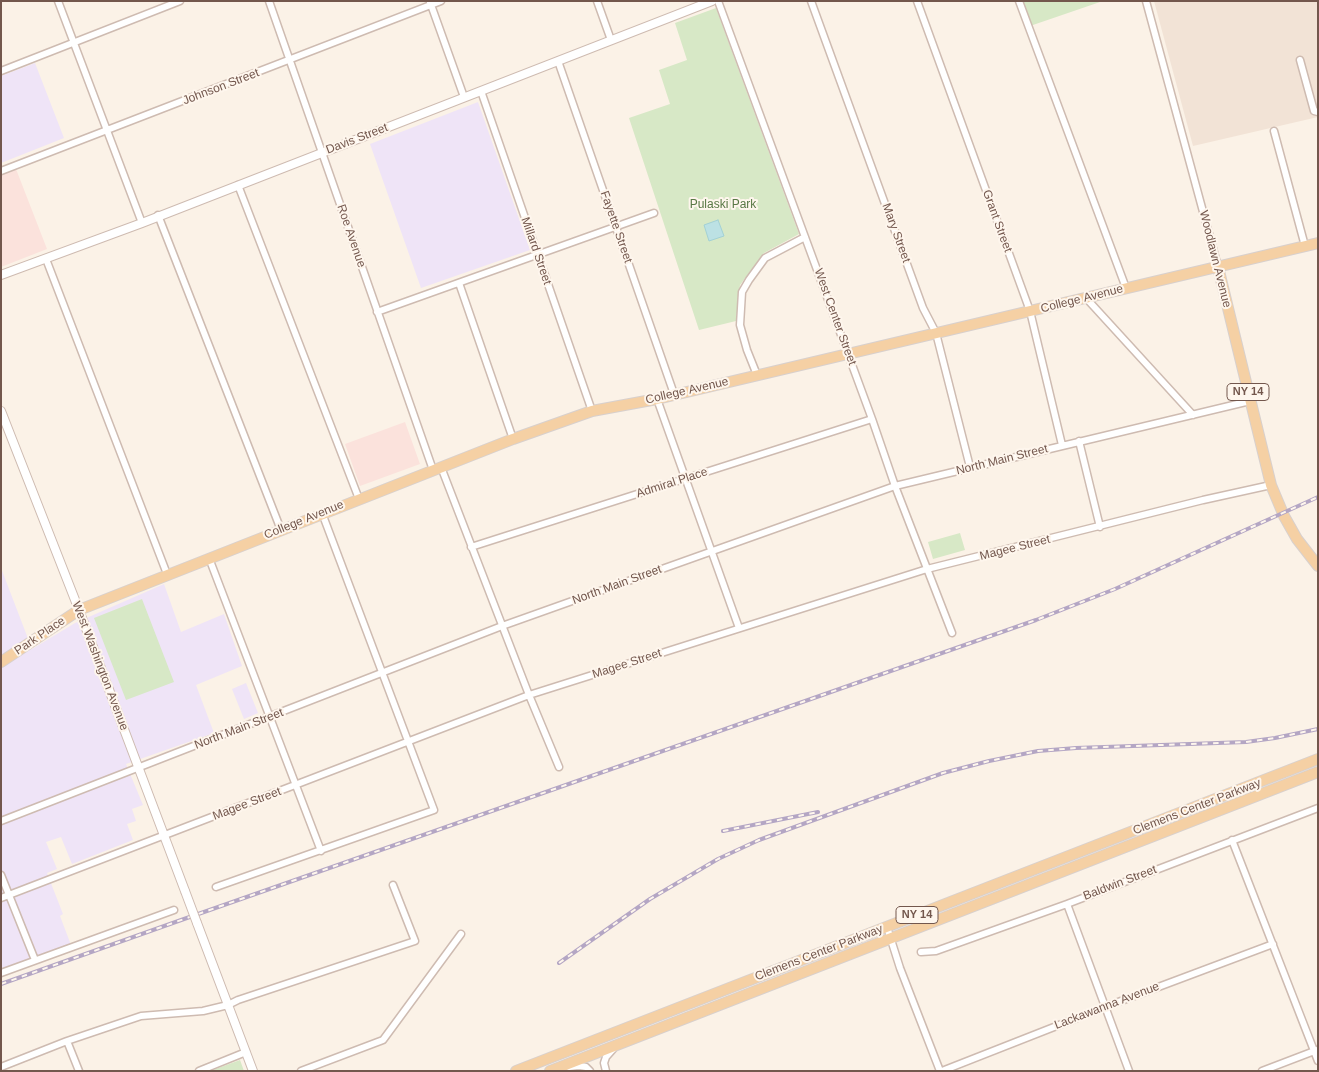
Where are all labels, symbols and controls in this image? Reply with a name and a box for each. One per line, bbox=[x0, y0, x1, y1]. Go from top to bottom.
street label: Johnson Street bbox=[181, 66, 261, 108]
street label: Davis Street bbox=[324, 121, 390, 157]
street label: Grant Street bbox=[979, 188, 1015, 254]
street label: Fayette Street bbox=[597, 189, 635, 265]
park label: Pulaski Park bbox=[690, 198, 756, 212]
street label: Mary Street bbox=[879, 201, 913, 265]
street label: Roe Avenue bbox=[333, 203, 369, 269]
street label: Woodlawn Avenue bbox=[1196, 209, 1234, 309]
street label: Millard Street bbox=[518, 215, 554, 287]
street label: West Center Street bbox=[811, 267, 859, 367]
street label: College Avenue bbox=[1039, 282, 1125, 316]
street label: College Avenue bbox=[644, 374, 730, 408]
road number: NY 14 bbox=[1227, 384, 1269, 401]
street label: North Main Street bbox=[955, 442, 1049, 478]
street label: Admiral Place bbox=[635, 465, 709, 501]
street label: College Avenue bbox=[262, 497, 346, 543]
street label: Magee Street bbox=[978, 532, 1052, 564]
street label: North Main Street bbox=[570, 562, 664, 608]
street label: West Washington Avenue bbox=[69, 599, 131, 733]
street label: Park Place bbox=[12, 614, 68, 658]
street label: Magee Street bbox=[591, 646, 663, 682]
street label: North Main Street bbox=[193, 705, 285, 753]
street label: Clemens Center Parkway bbox=[1131, 776, 1263, 838]
street label: Magee Street bbox=[211, 784, 283, 824]
street label: Baldwin Street bbox=[1081, 862, 1159, 904]
road number: NY 14 bbox=[896, 906, 938, 924]
street label: Clemens Center Parkway bbox=[753, 922, 885, 984]
street label: Lackawanna Avenue bbox=[1053, 979, 1161, 1033]

